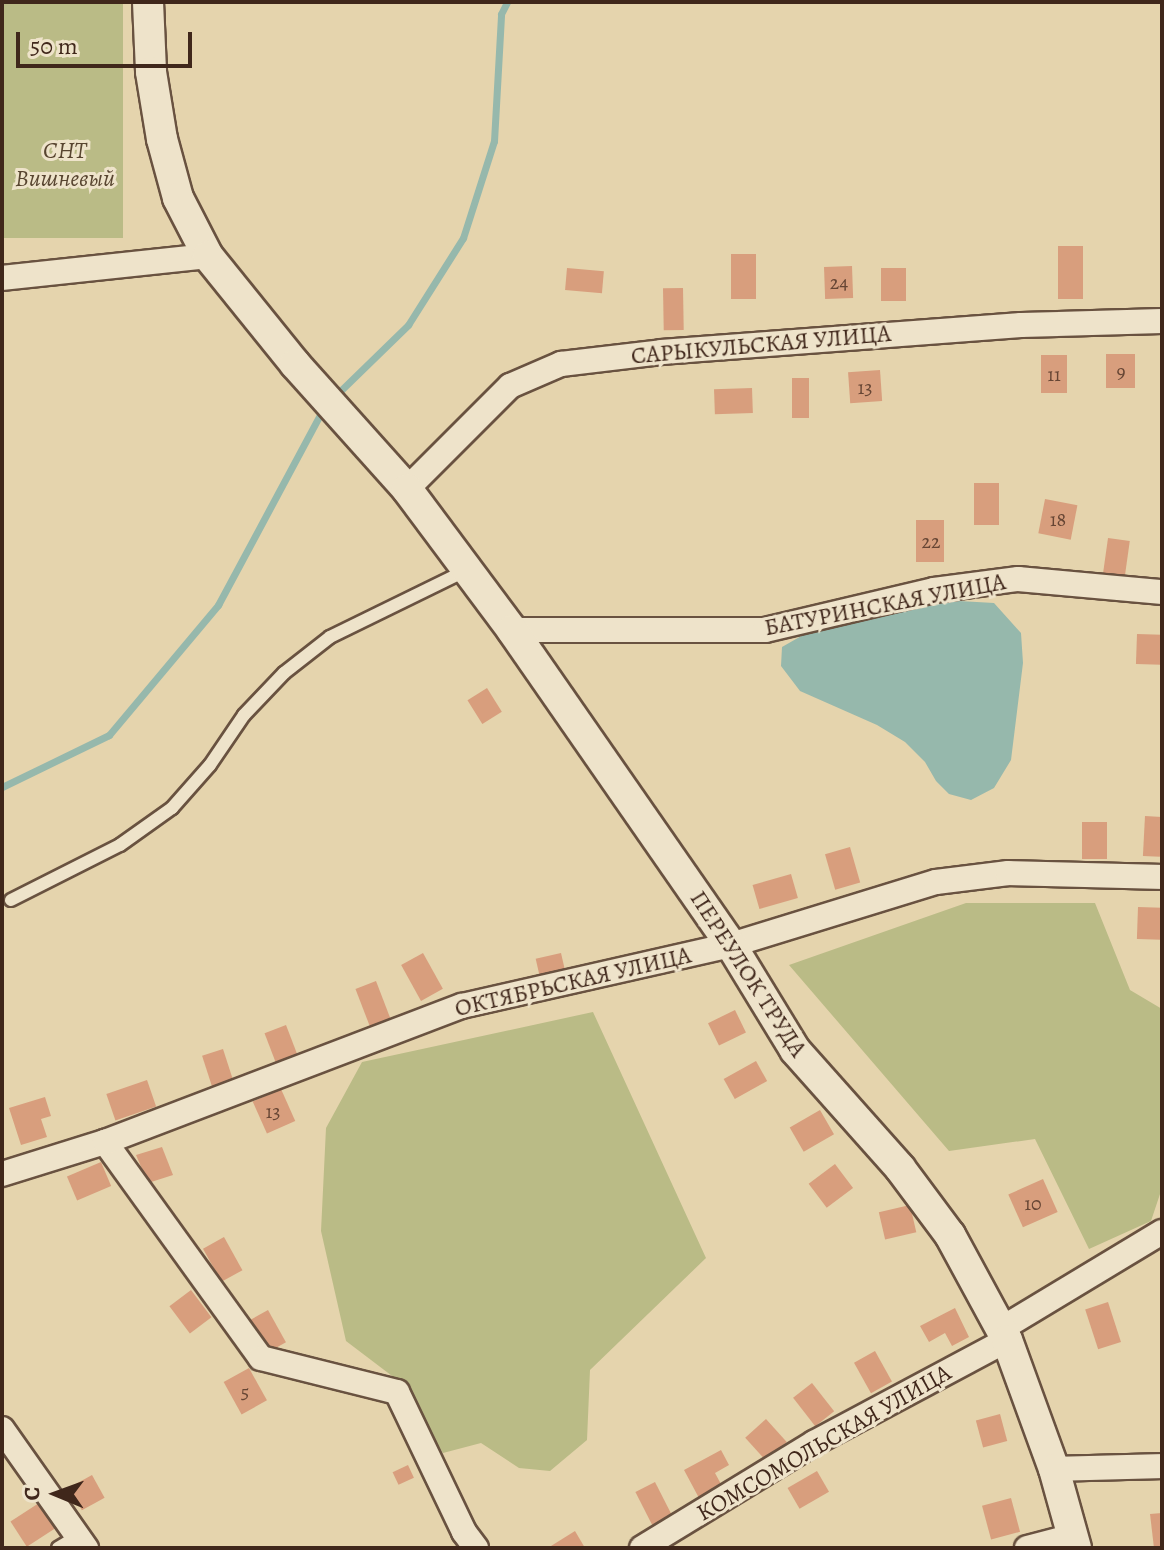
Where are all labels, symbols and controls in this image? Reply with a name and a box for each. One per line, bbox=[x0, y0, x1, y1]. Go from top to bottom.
scale bar bbox=[20, 16, 196, 66]
text: 50 m bbox=[30, 30, 78, 62]
park label: СНТ Вишневый bbox=[15, 137, 115, 193]
house number: 24 bbox=[830, 270, 848, 294]
street label: САРЫКУЛЬСКАЯ УЛИЦА bbox=[630, 319, 892, 371]
house number: 9 bbox=[1116, 359, 1126, 383]
house number: 11 bbox=[1047, 362, 1061, 386]
house number: 13 bbox=[857, 375, 873, 399]
house number: 18 bbox=[1050, 507, 1066, 531]
house number: 22 bbox=[922, 529, 940, 553]
street label: БАТУРИНСКАЯ УЛИЦА bbox=[762, 567, 1008, 643]
street label: ПЕРЕУЛОК ТРУДА bbox=[684, 885, 812, 1063]
street label: ОКТЯБРЬСКАЯ УЛИЦА bbox=[452, 941, 694, 1023]
house number: 13 bbox=[265, 1099, 281, 1123]
house number: 10 bbox=[1024, 1191, 1042, 1215]
street label: КОМСОМОЛЬСКАЯ УЛИЦА bbox=[692, 1358, 956, 1528]
house number: 5 bbox=[241, 1379, 249, 1403]
north arrow bbox=[16, 1454, 96, 1534]
text: С bbox=[17, 1487, 47, 1501]

